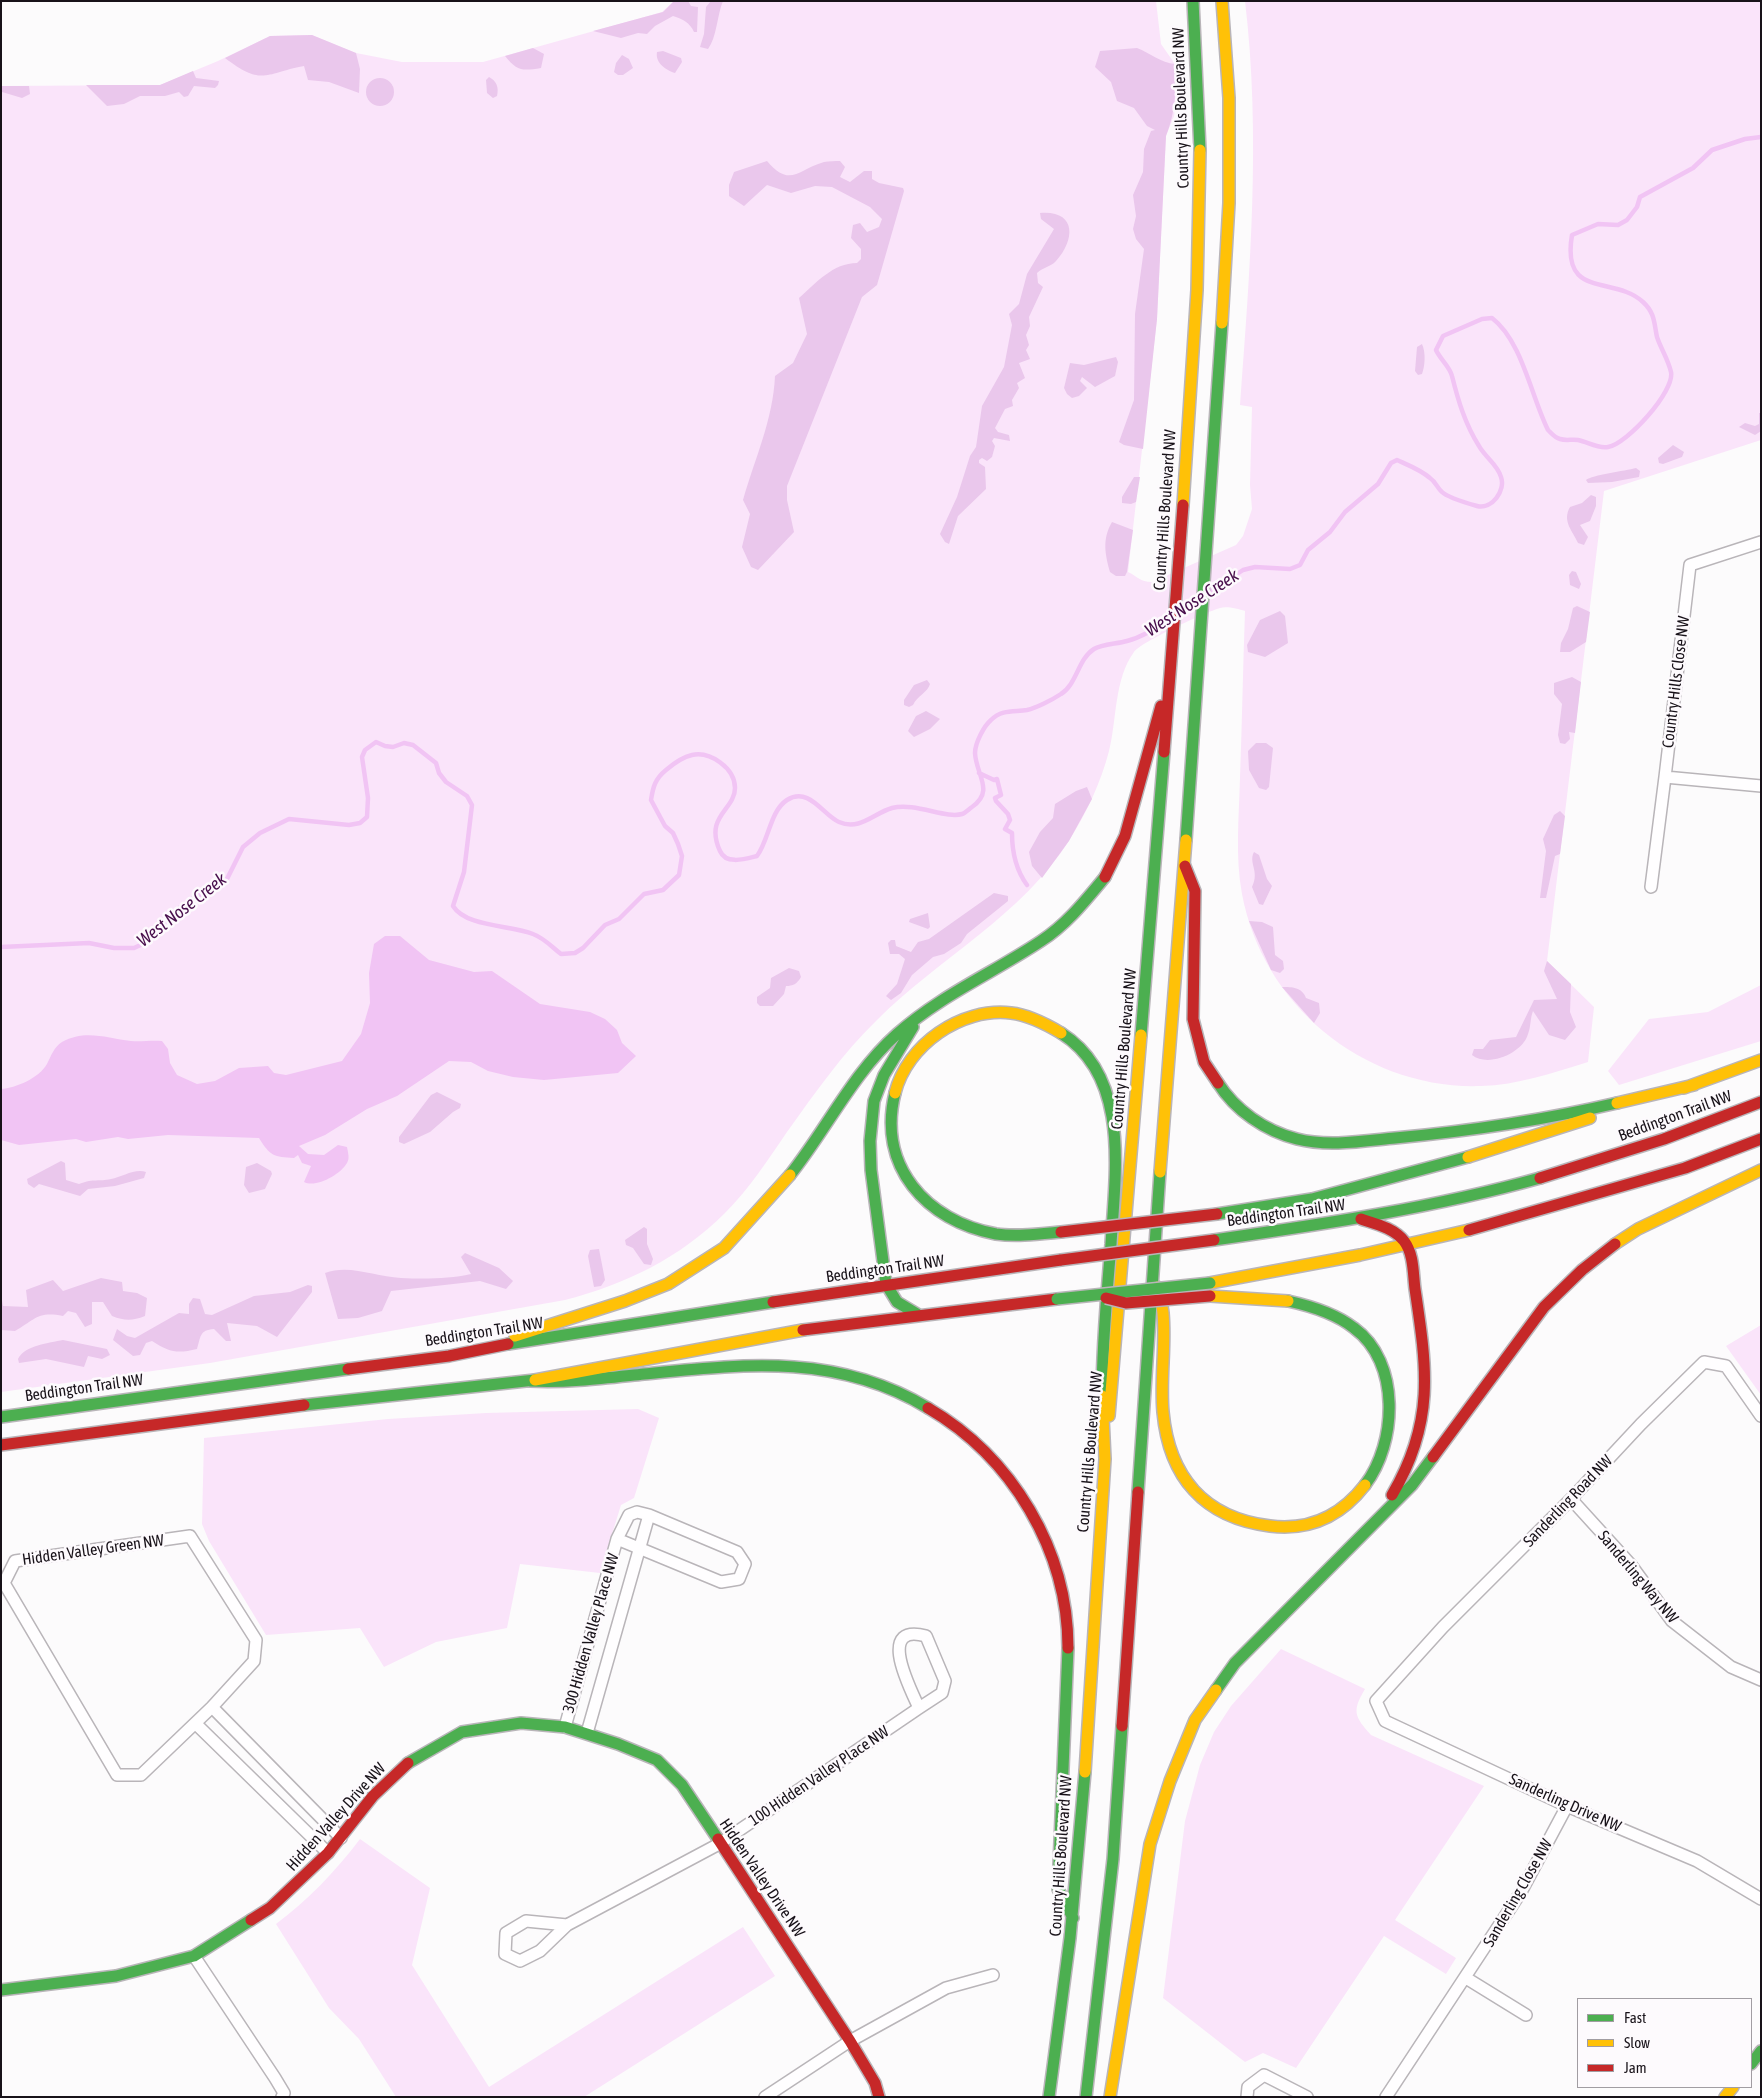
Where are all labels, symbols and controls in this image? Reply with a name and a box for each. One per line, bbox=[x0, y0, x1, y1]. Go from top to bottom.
street label: Country Hills Boulevard NW bbox=[1169, 27, 1193, 189]
street label: Country Hills Boulevard NW bbox=[1150, 429, 1180, 591]
water label: West Nose Creek bbox=[1141, 565, 1243, 641]
street label: Country Hills Close NW bbox=[1658, 615, 1694, 749]
water label: West Nose Creek bbox=[133, 868, 231, 952]
street label: Country Hills Boulevard NW bbox=[1107, 968, 1141, 1130]
street label: Beddington Trail NW bbox=[1616, 1087, 1734, 1145]
street label: Beddington Trail NW bbox=[1226, 1195, 1346, 1231]
street label: Beddington Trail NW bbox=[825, 1251, 945, 1287]
street label: Beddington Trail NW bbox=[424, 1313, 544, 1351]
street label: Beddington Trail NW bbox=[24, 1370, 144, 1406]
street label: Country Hills Boulevard NW bbox=[1073, 1371, 1107, 1533]
street label: Sanderling Road NW bbox=[1519, 1451, 1617, 1551]
street label: Sanderling Way NW bbox=[1594, 1527, 1682, 1627]
street label: Hidden Valley Green NW bbox=[21, 1531, 165, 1569]
street label: 300 Hidden Valley Place NW bbox=[559, 1551, 623, 1715]
street label: 100 Hidden Valley Place NW bbox=[745, 1722, 893, 1830]
street label: Hidden Valley Drive NW bbox=[282, 1759, 390, 1875]
street label: Sanderling Drive NW bbox=[1506, 1770, 1624, 1836]
street label: Country Hills Boulevard NW bbox=[1046, 1775, 1076, 1937]
street label: Hidden Valley Drive NW bbox=[715, 1815, 809, 1941]
street label: Sanderling Close NW bbox=[1479, 1836, 1557, 1950]
legend bbox=[1577, 1998, 1752, 2088]
text: Fast bbox=[1624, 2009, 1646, 2026]
text: Slow bbox=[1624, 2034, 1650, 2051]
text: Jam bbox=[1624, 2059, 1647, 2076]

